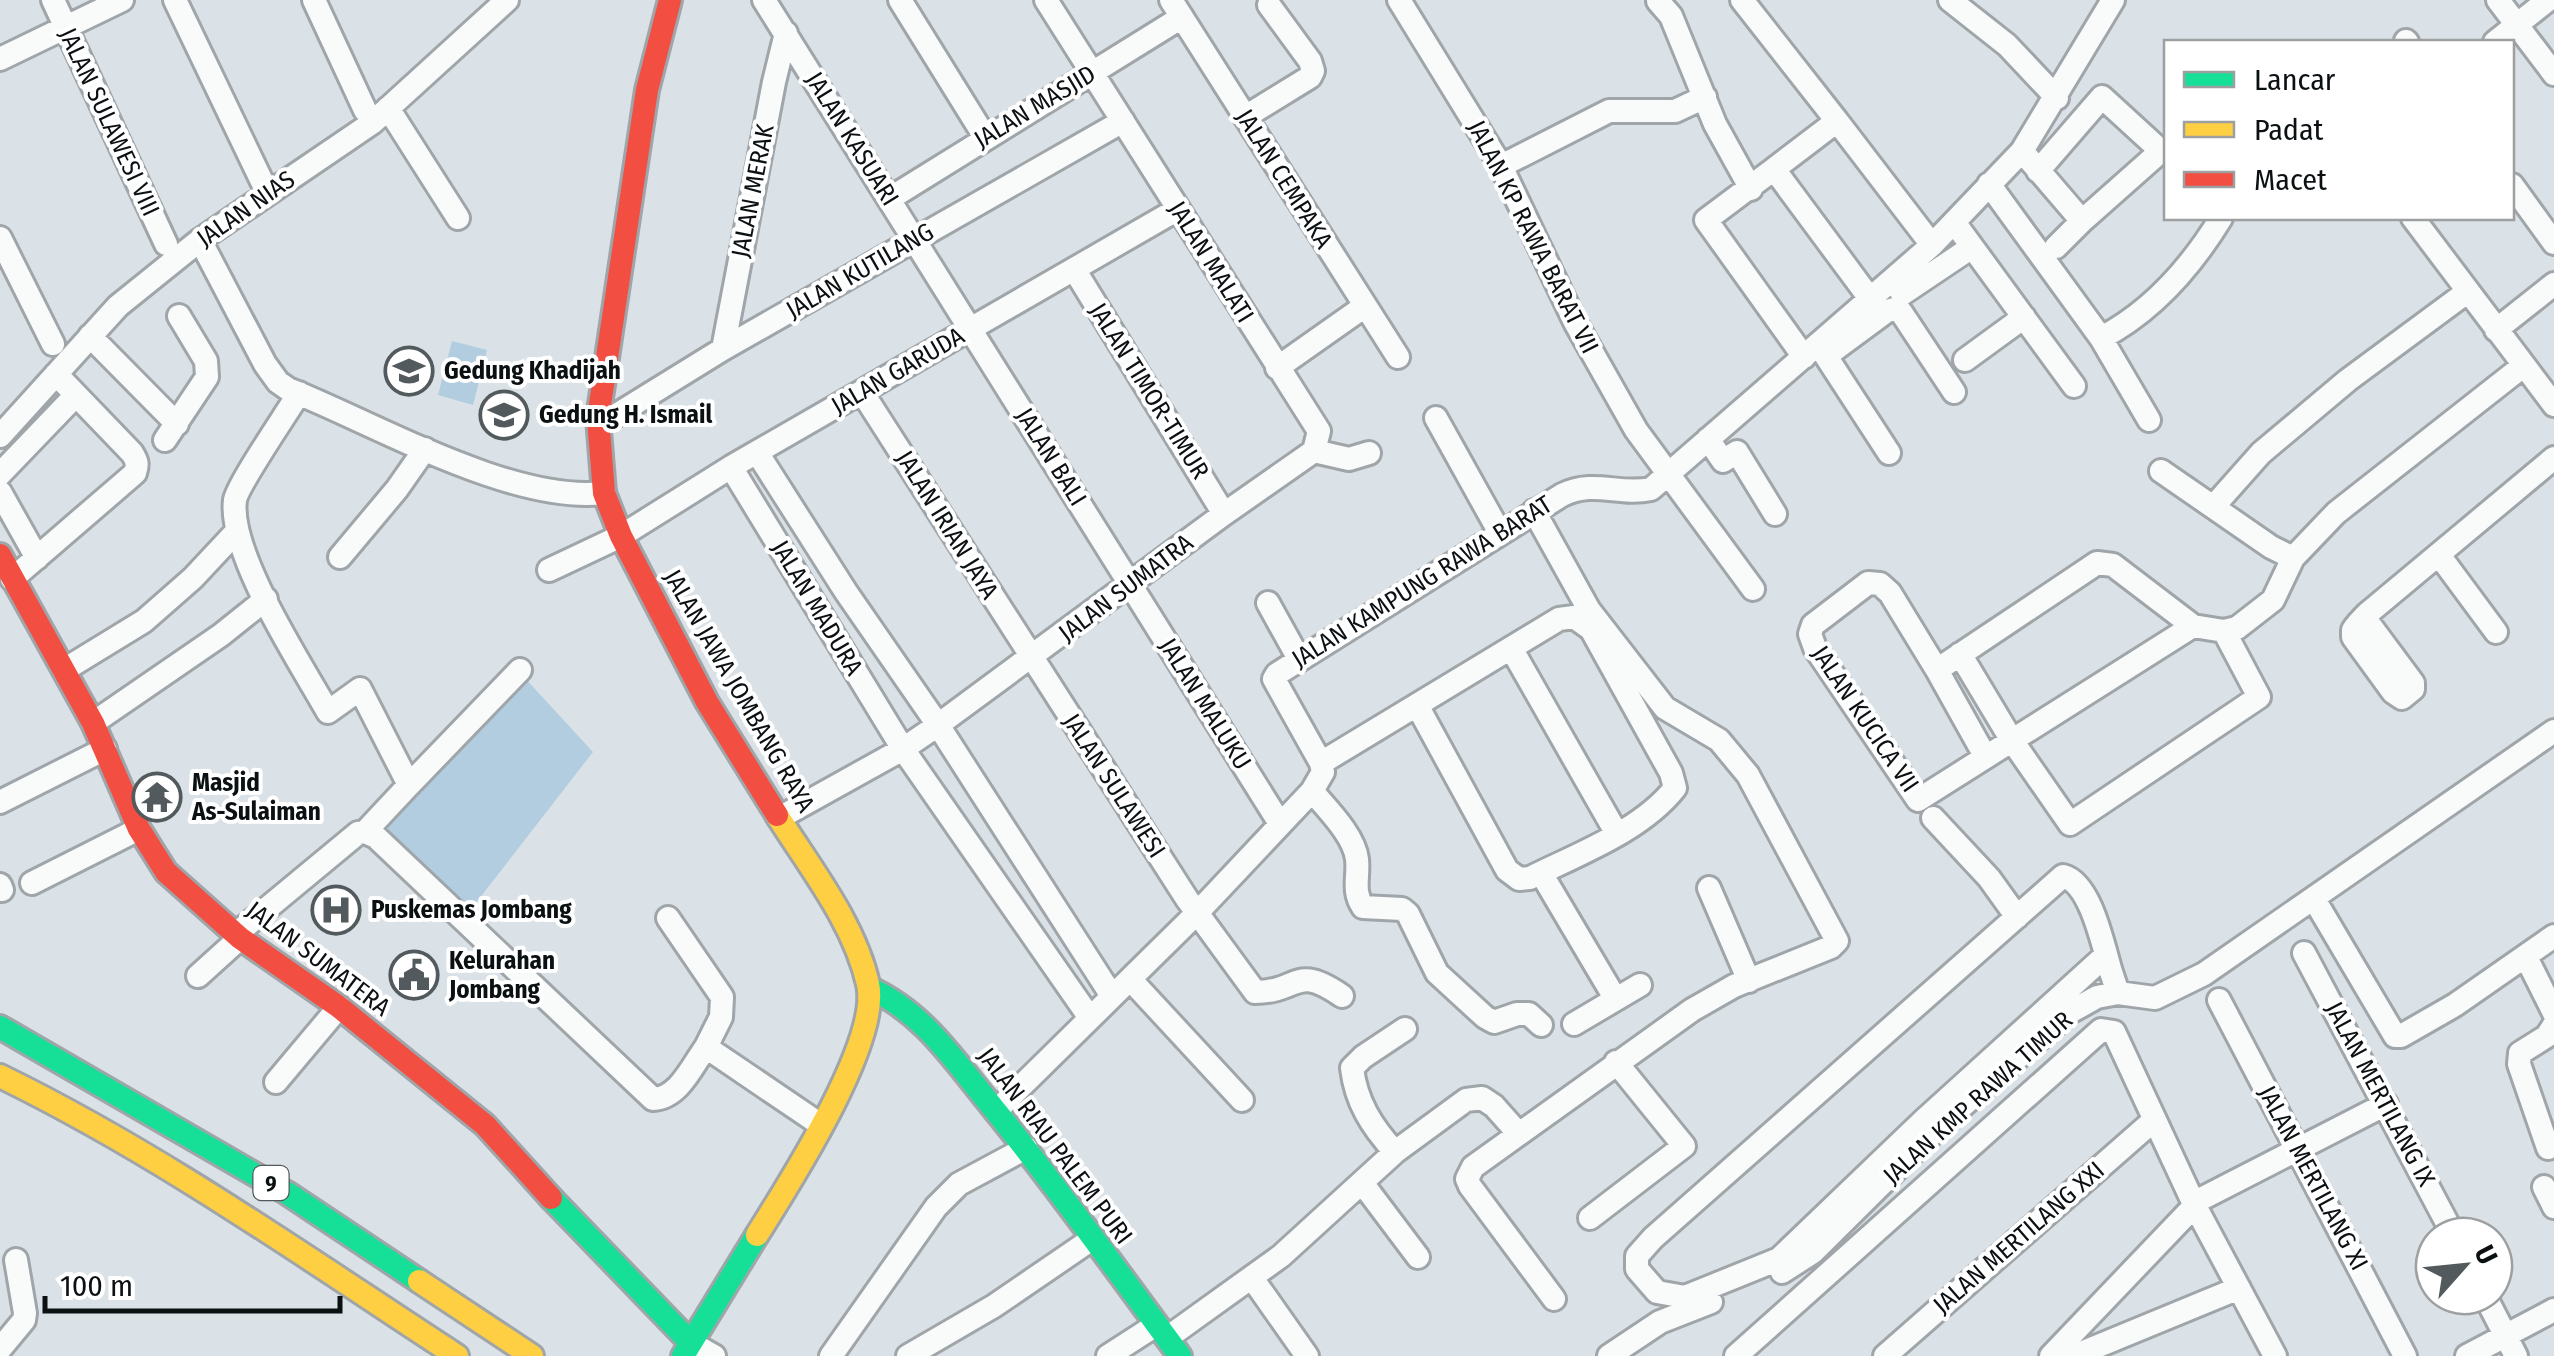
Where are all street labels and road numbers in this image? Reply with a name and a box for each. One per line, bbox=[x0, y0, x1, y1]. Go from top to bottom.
street label: JALAN SULAWESI VIII bbox=[52, 23, 166, 221]
street label: JALAN MASJID bbox=[969, 59, 1101, 155]
street label: JALAN KASUARI bbox=[799, 67, 905, 211]
street label: JALAN CEMPAKA bbox=[1229, 104, 1339, 254]
street label: JALAN KP RAWA BARAT VII bbox=[1461, 115, 1605, 359]
street label: JALAN MERAK bbox=[725, 121, 781, 260]
street label: JALAN NIAS bbox=[191, 164, 301, 254]
street label: JALAN MALATI bbox=[1162, 196, 1260, 328]
street label: JALAN KUTILANG bbox=[781, 217, 939, 325]
street label: JALAN TIMOR-TIMUR bbox=[1083, 297, 1215, 485]
street label: JALAN GARUDA bbox=[826, 321, 970, 421]
street label: JALAN BALI bbox=[1009, 403, 1093, 511]
street label: JALAN IRIAN JAYA bbox=[889, 445, 1005, 605]
street label: JALAN KAMPUNG RAWA BARAT bbox=[1286, 489, 1558, 674]
street label: JALAN SUMATRA bbox=[1053, 528, 1199, 648]
street label: JALAN MADURA bbox=[765, 535, 869, 681]
street label: JALAN JAWA JOMBANG RAYA bbox=[657, 564, 821, 818]
street label: JALAN MALUKU bbox=[1153, 633, 1257, 775]
street label: JALAN KUCICA VII bbox=[1805, 640, 1925, 798]
street label: JALAN SULAWESI bbox=[1056, 708, 1172, 864]
street label: JALAN SUMATERA bbox=[240, 895, 396, 1023]
street label: JALAN MERTILANG IX bbox=[2319, 997, 2442, 1192]
street label: JALAN KMP RAWA TIMUR bbox=[1877, 1005, 2079, 1191]
street label: JALAN RIAU PALEM PURI bbox=[971, 1042, 1139, 1250]
street label: JALAN MERTILANG XI bbox=[2252, 1081, 2374, 1275]
street label: JALAN MERTILANG XXI bbox=[1927, 1156, 2111, 1320]
road number: 9 bbox=[254, 1166, 288, 1200]

